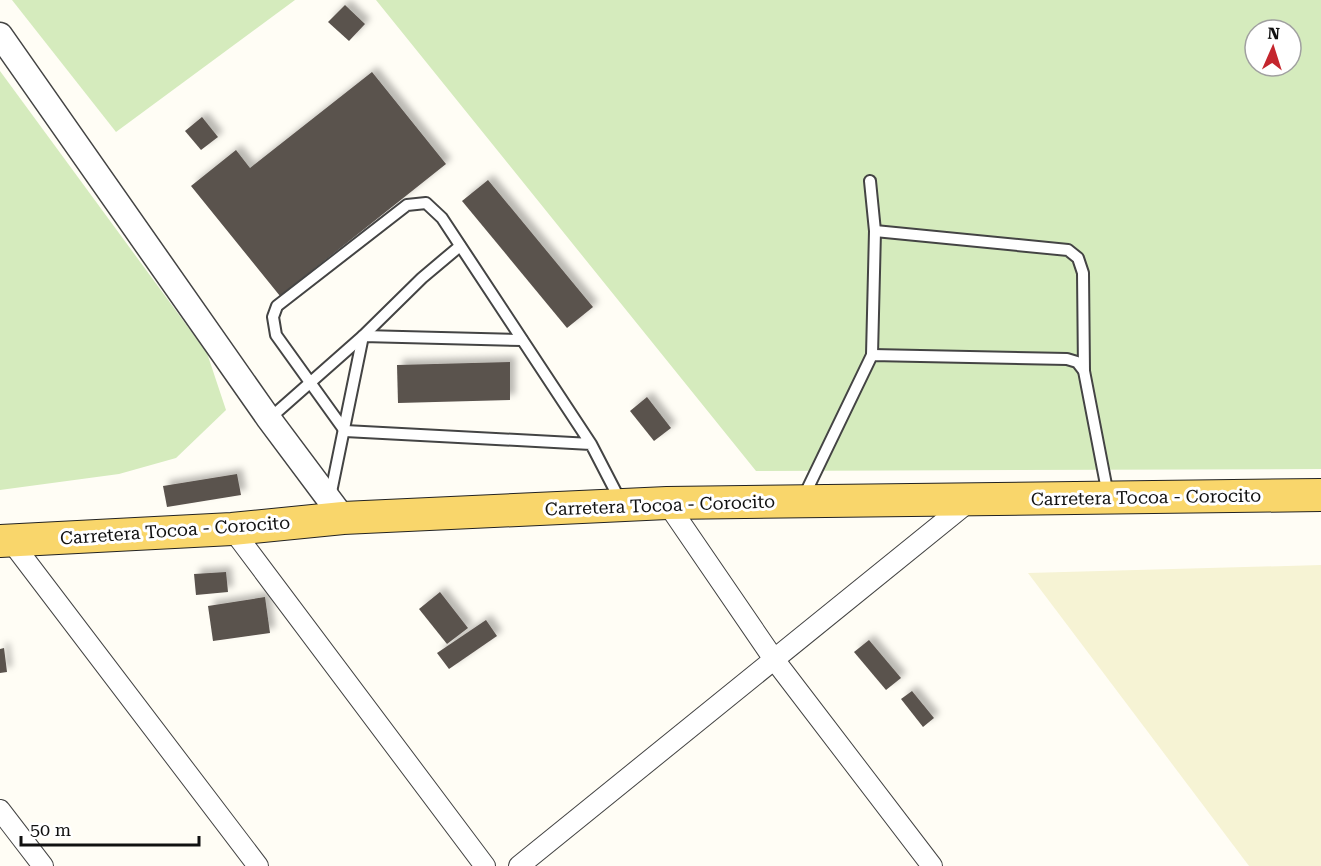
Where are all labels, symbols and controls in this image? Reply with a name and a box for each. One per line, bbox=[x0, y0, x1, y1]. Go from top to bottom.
north arrow bbox=[1243, 18, 1303, 78]
text: N bbox=[1267, 24, 1280, 43]
street label: Carretera Tocoa - Corocito bbox=[1031, 484, 1261, 510]
street label: Carretera Tocoa - Corocito bbox=[544, 490, 776, 520]
street label: Carretera Tocoa - Corocito bbox=[59, 511, 291, 549]
scale bar bbox=[21, 809, 200, 847]
text: 50 m bbox=[30, 819, 71, 840]

